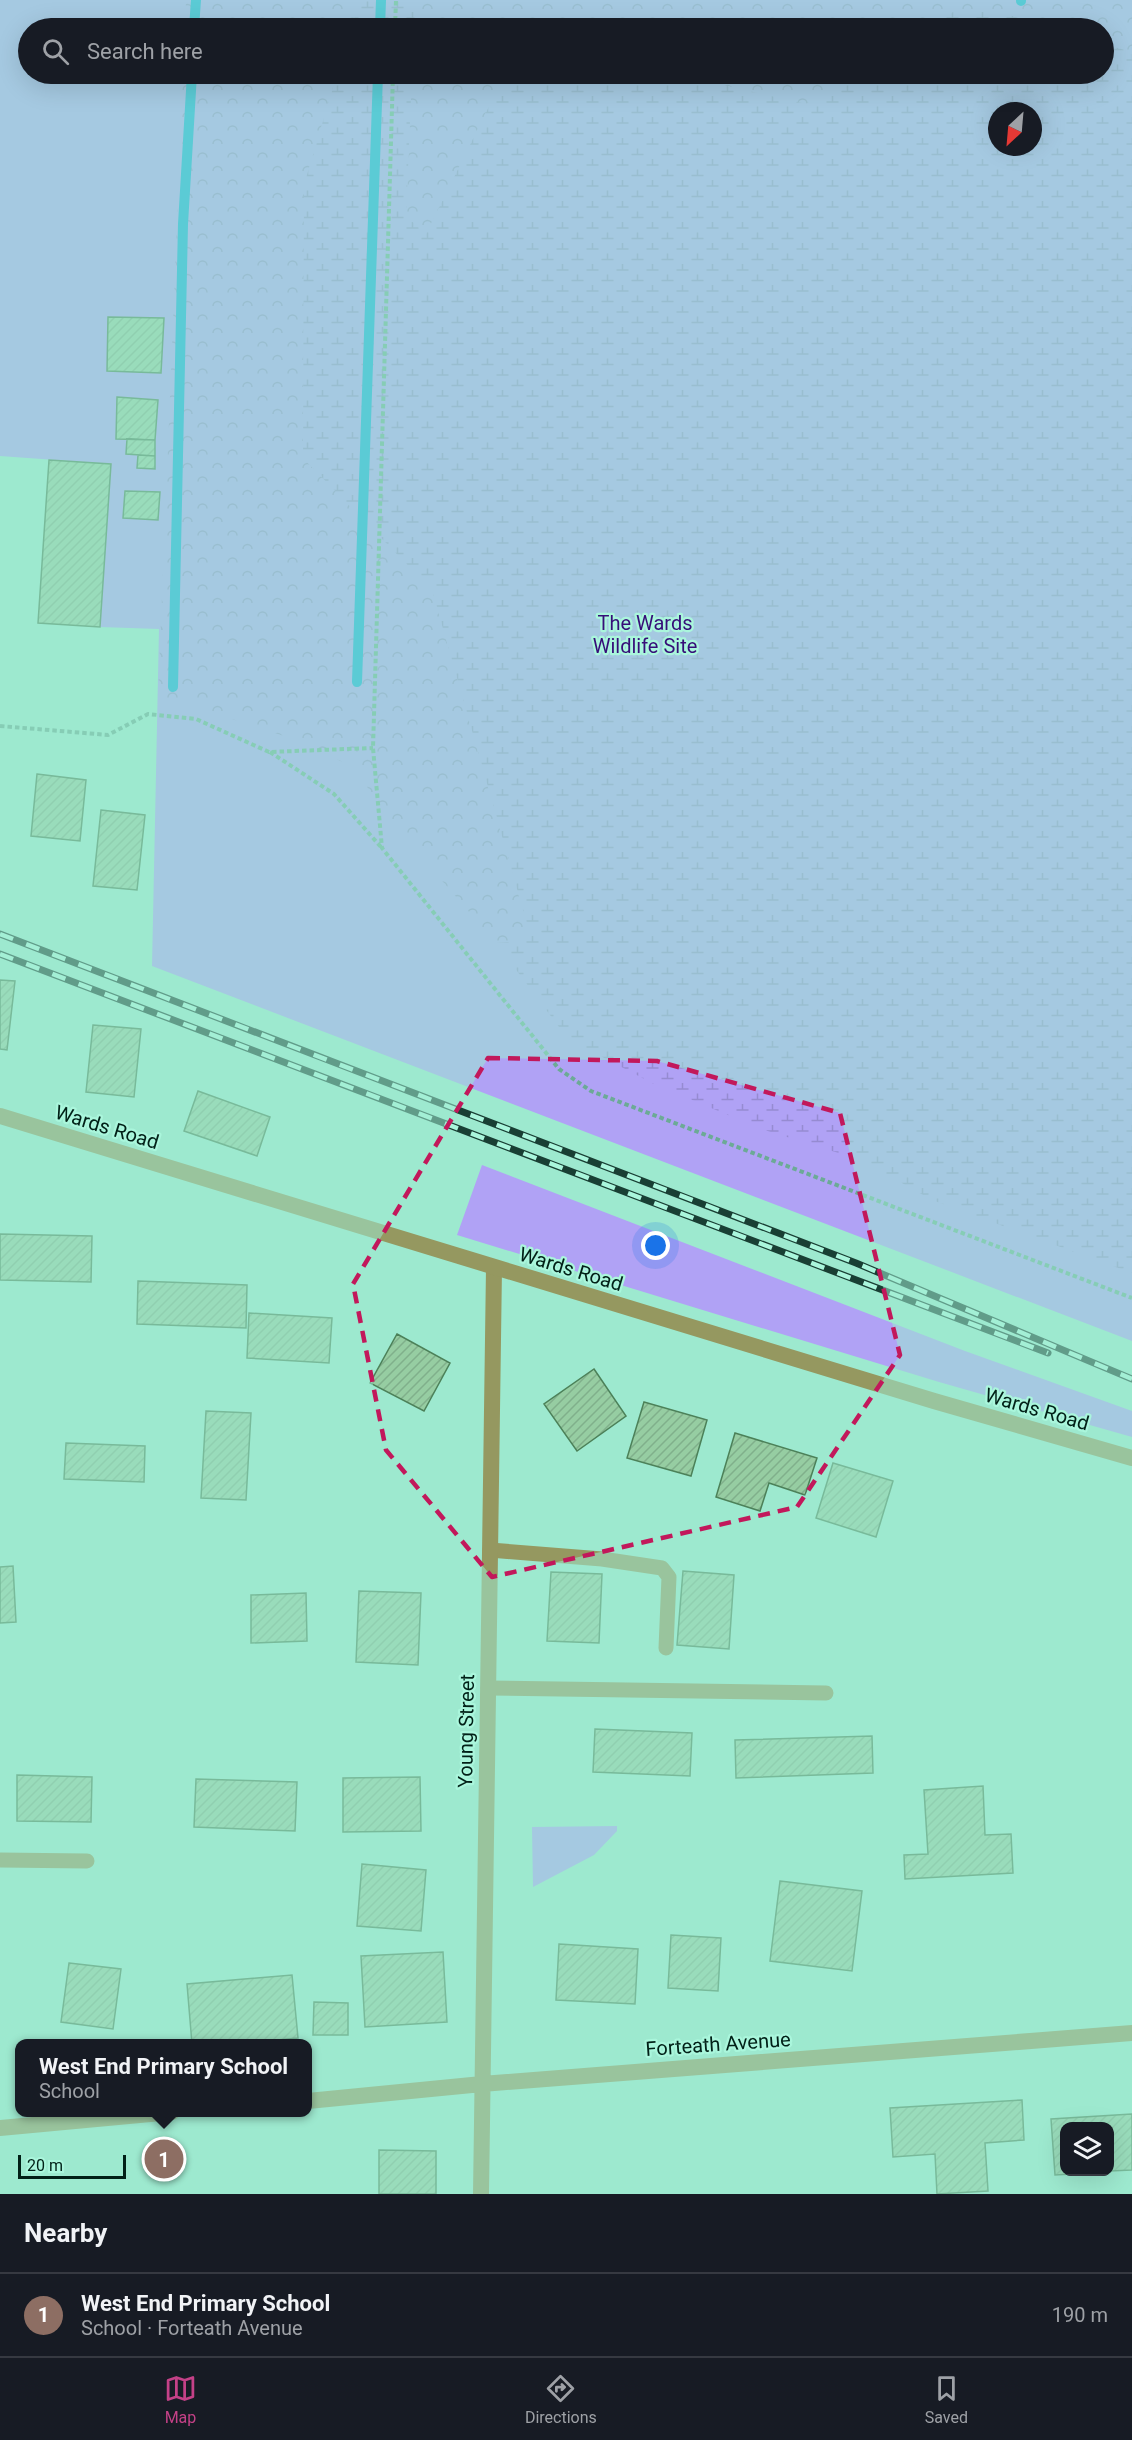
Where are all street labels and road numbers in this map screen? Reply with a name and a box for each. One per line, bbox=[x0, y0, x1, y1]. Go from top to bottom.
street label: Wards Road bbox=[52, 1100, 162, 1154]
street label: Wards Road bbox=[516, 1242, 626, 1296]
street label: Wards Road bbox=[982, 1383, 1092, 1435]
street label: Young Street bbox=[453, 1674, 479, 1788]
street label: Forteath Avenue bbox=[645, 2027, 791, 2061]

